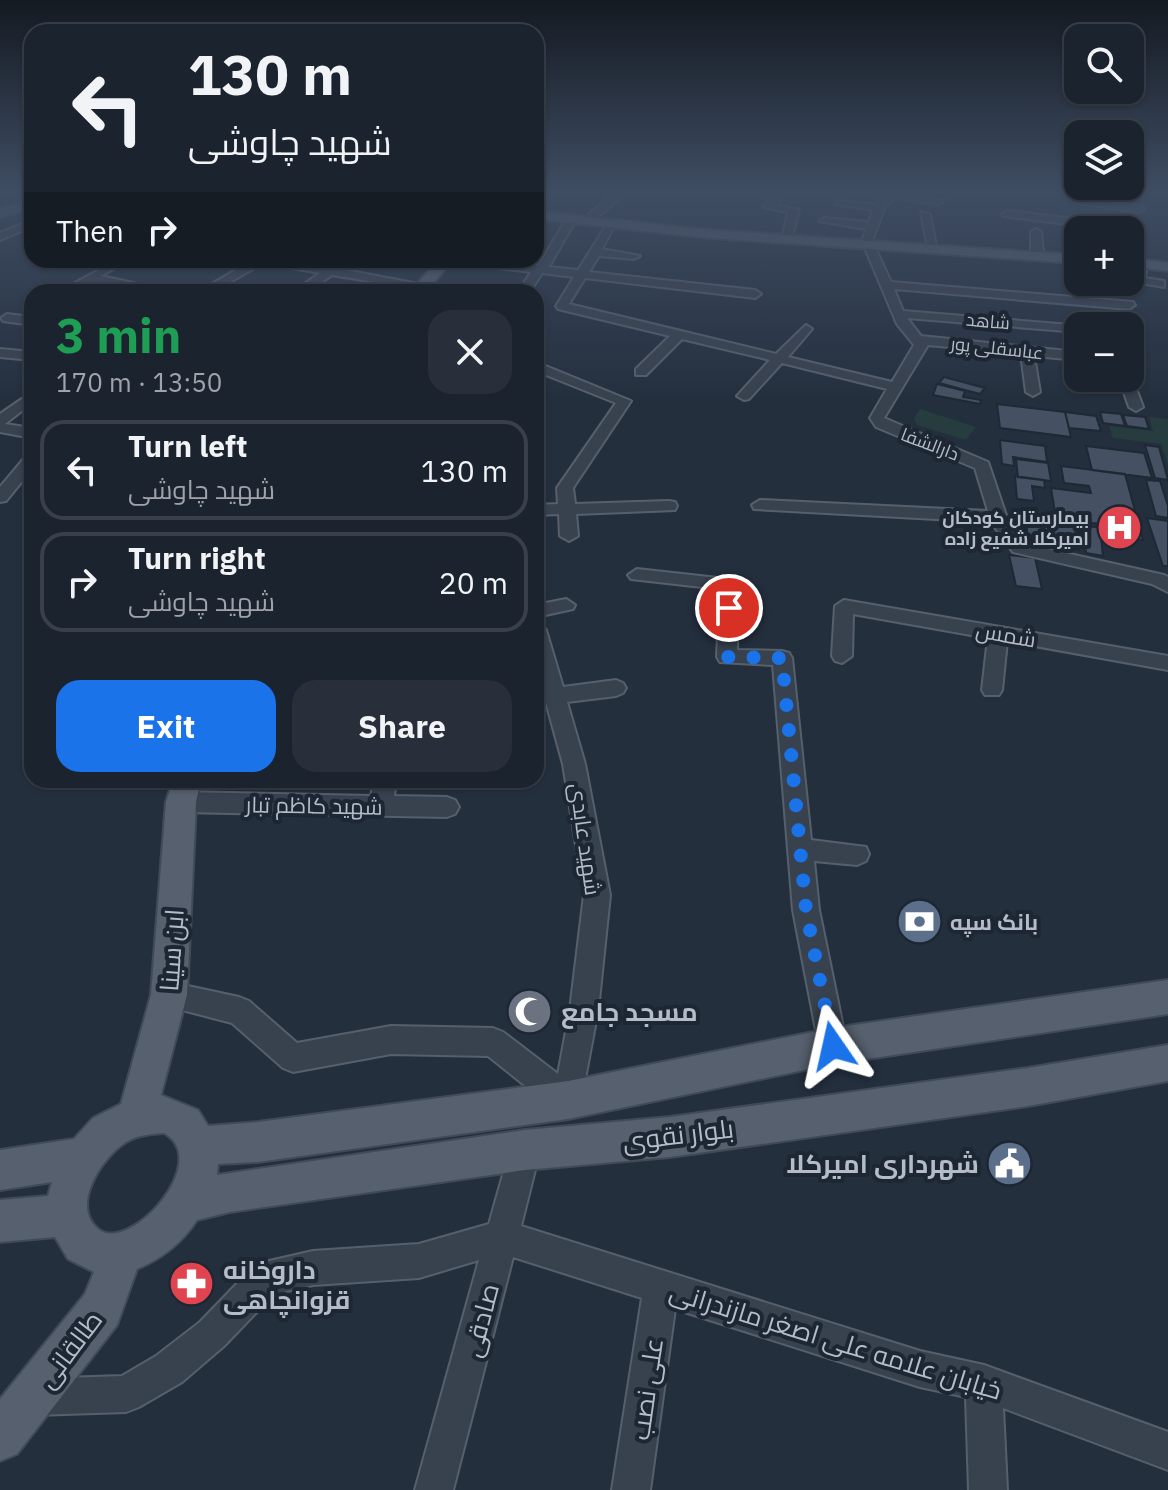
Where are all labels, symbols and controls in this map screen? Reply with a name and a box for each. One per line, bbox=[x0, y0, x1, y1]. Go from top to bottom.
map controls bbox=[1064, 24, 1144, 392]
button: search bbox=[1064, 24, 1144, 104]
text: 130 m bbox=[188, 38, 352, 110]
icon: left bbox=[56, 56, 160, 160]
text: شهید چاوشی bbox=[188, 118, 392, 165]
button: layers bbox=[1064, 120, 1144, 200]
icon: right bbox=[140, 208, 184, 252]
text: Then bbox=[56, 211, 124, 250]
button: + bbox=[1064, 216, 1144, 296]
text: 3 min bbox=[56, 304, 181, 366]
street label: شاهد bbox=[965, 308, 1011, 334]
button: close bbox=[428, 310, 512, 394]
button: − bbox=[1064, 312, 1144, 392]
street label: عباسقلی پور bbox=[948, 332, 1045, 365]
text: 170 m · 13:50 bbox=[56, 365, 222, 399]
street label: دارالشفا bbox=[898, 422, 962, 466]
text: Turn left bbox=[128, 426, 247, 465]
icon: left bbox=[60, 448, 104, 492]
text: 130 m bbox=[421, 451, 508, 490]
text: شهید چاوشی bbox=[128, 472, 275, 506]
hospital icon: بیمارستان کودکان امیرکلا شفیع زاده bbox=[1096, 503, 1144, 551]
place label: بیمارستان کودکان امیرکلا شفیع زاده bbox=[942, 506, 1089, 551]
text: Turn right bbox=[128, 538, 266, 577]
icon: right bbox=[60, 560, 104, 604]
text: 20 m bbox=[439, 563, 508, 602]
pin bbox=[695, 574, 763, 642]
text: شهید چاوشی bbox=[128, 584, 275, 618]
icon: arrive bbox=[707, 586, 751, 630]
street label: شمس bbox=[974, 614, 1038, 654]
button: Exit bbox=[56, 680, 276, 772]
button: Share bbox=[292, 680, 512, 772]
street label: شهید عابدی bbox=[564, 781, 608, 897]
street label: شهید کاظم تبار bbox=[243, 789, 383, 823]
bank icon: بانک سپه bbox=[895, 897, 943, 945]
place label: بانک سپه bbox=[950, 907, 1038, 938]
street label: ابن سینا bbox=[151, 908, 191, 992]
mosque icon: مسجد جامع bbox=[506, 987, 554, 1035]
place label: مسجد جامع bbox=[561, 994, 698, 1029]
position arrow bbox=[791, 1004, 875, 1088]
street label: بلوار نقوی bbox=[620, 1110, 736, 1158]
public building icon: شهرداری امیرکلا bbox=[986, 1139, 1034, 1187]
place label: شهرداری امیرکلا bbox=[786, 1146, 979, 1180]
place label: داروخانه قزوانچاهی bbox=[223, 1252, 350, 1318]
pharmacy icon: داروخانه قزوانچاهی bbox=[168, 1260, 216, 1308]
street label: خیابان علامه علی اصغر مازندرانی bbox=[666, 1273, 1006, 1407]
street label: صادقی bbox=[454, 1279, 506, 1361]
street label: طالقانی bbox=[29, 1303, 109, 1395]
street label: علی نصب bbox=[622, 1336, 670, 1442]

